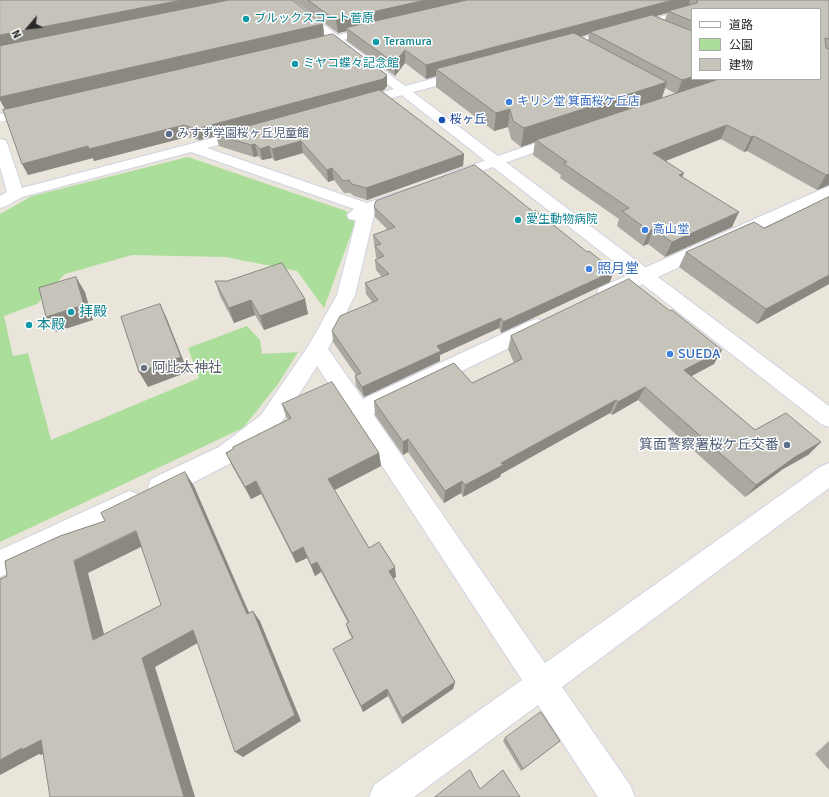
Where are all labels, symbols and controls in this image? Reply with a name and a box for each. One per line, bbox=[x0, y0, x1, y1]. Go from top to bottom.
north arrow bbox=[8, 8, 48, 48]
legend bbox=[691, 8, 821, 80]
place label: ブルックスコート菅原 bbox=[254, 12, 374, 26]
marker: ブルックスコート菅原 bbox=[241, 14, 251, 24]
text: 道路 bbox=[729, 18, 753, 33]
text: N bbox=[9, 27, 24, 40]
place label: Teramura bbox=[384, 35, 432, 49]
marker: Teramura bbox=[371, 37, 381, 47]
text: 公園 bbox=[729, 38, 753, 53]
place label: ミヤコ蝶々記念館 bbox=[303, 57, 399, 71]
text: 建物 bbox=[729, 58, 753, 73]
marker: ミヤコ蝶々記念館 bbox=[290, 59, 300, 69]
place label: キリン堂 箕面桜ケ丘店 bbox=[517, 95, 640, 109]
marker: キリン堂 箕面桜ケ丘店 bbox=[504, 97, 514, 107]
place label: 桜ヶ丘 bbox=[450, 113, 486, 127]
marker: 桜ヶ丘 bbox=[437, 115, 447, 125]
place label: みすず学園桜ヶ丘児童館 bbox=[177, 127, 309, 141]
marker: みすず学園桜ヶ丘児童館 bbox=[164, 129, 174, 139]
place label: 愛生動物病院 bbox=[526, 213, 598, 227]
marker: 愛生動物病院 bbox=[513, 215, 523, 225]
place label: 高山堂 bbox=[653, 223, 689, 237]
marker: 高山堂 bbox=[640, 225, 650, 235]
place label: 照月堂 bbox=[597, 261, 639, 277]
marker: 照月堂 bbox=[584, 264, 594, 274]
place label: 拝殿 bbox=[79, 304, 107, 320]
marker: 拝殿 bbox=[66, 307, 76, 317]
place label: 本殿 bbox=[37, 317, 65, 333]
marker: 本殿 bbox=[24, 320, 34, 330]
place label: SUEDA bbox=[678, 346, 721, 362]
marker: SUEDA bbox=[665, 349, 675, 359]
place label: 阿比太神社 bbox=[152, 360, 222, 376]
marker: 阿比太神社 bbox=[139, 363, 149, 373]
place label: 箕面警察署桜ケ丘交番 bbox=[639, 437, 779, 453]
marker: 箕面警察署桜ケ丘交番 bbox=[782, 440, 792, 450]

